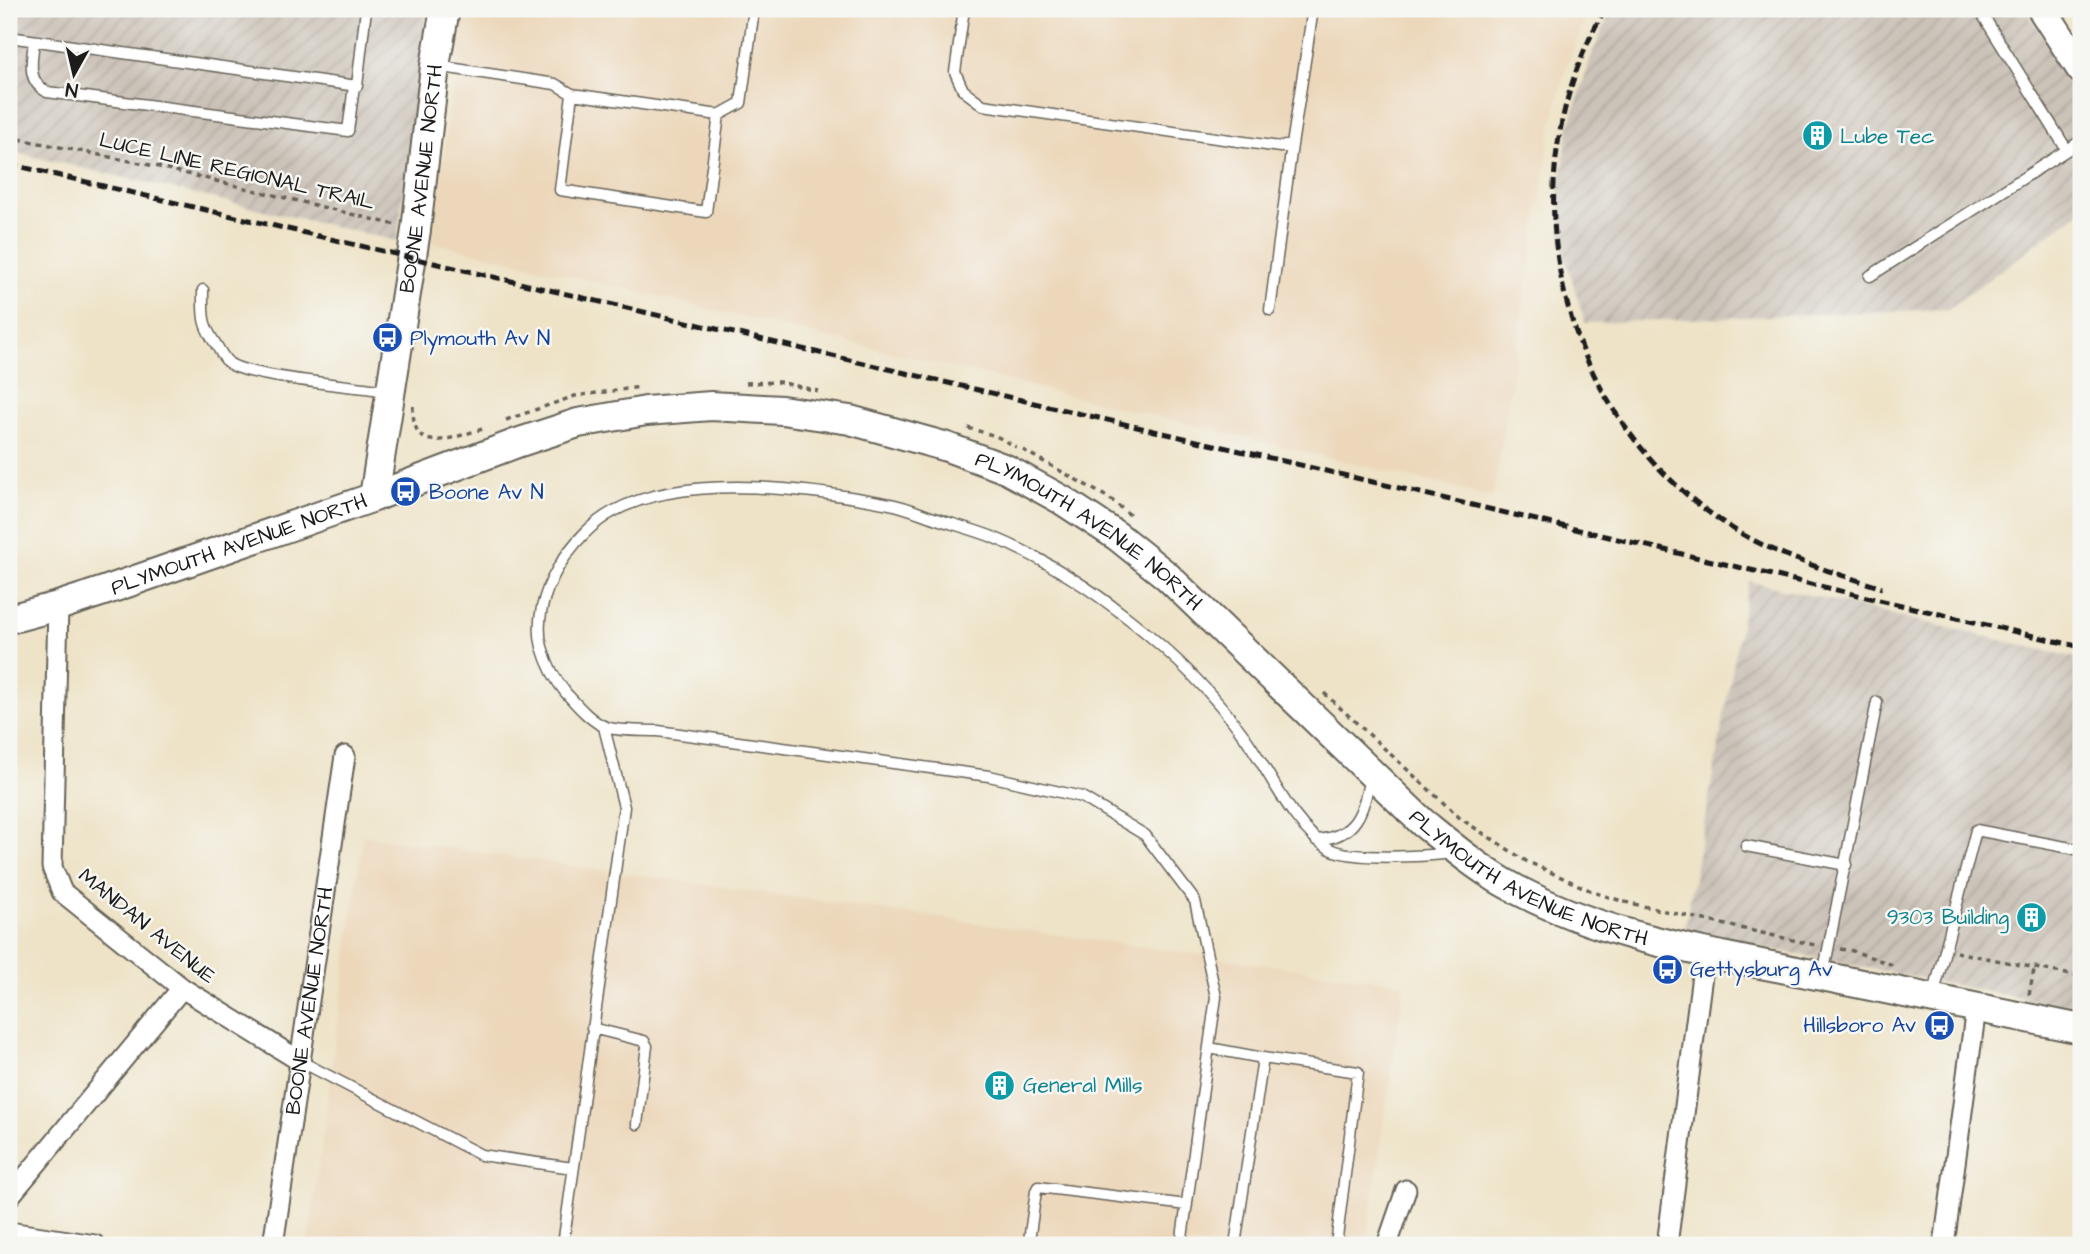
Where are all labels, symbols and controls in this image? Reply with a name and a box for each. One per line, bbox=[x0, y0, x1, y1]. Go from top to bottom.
north arrow bbox=[38, 38, 108, 108]
street label: BOONE AVENUE NORTH bbox=[392, 62, 450, 295]
text: N bbox=[64, 75, 80, 104]
building icon: Lube Tec bbox=[1800, 119, 1834, 153]
place label: Lube Tec bbox=[1840, 122, 1935, 151]
street label: LUCE LINE REGIONAL TRAIL bbox=[96, 125, 378, 217]
bus stop icon: Plymouth Av N bbox=[370, 321, 404, 355]
place label: Plymouth Av N bbox=[410, 324, 550, 355]
street label: PLYMOUTH AVENUE NORTH bbox=[971, 444, 1209, 617]
bus stop icon: Boone Av N bbox=[389, 475, 423, 509]
place label: Boone Av N bbox=[429, 478, 544, 507]
street label: PLYMOUTH AVENUE NORTH bbox=[107, 486, 371, 602]
street label: PLYMOUTH AVENUE NORTH bbox=[1403, 803, 1652, 953]
street label: MANDAN AVENUE bbox=[72, 862, 222, 991]
street label: BOONE AVENUE NORTH bbox=[278, 884, 340, 1117]
building icon: 9303 Building bbox=[2015, 900, 2049, 934]
place label: 9303 Building bbox=[1887, 903, 2009, 934]
bus stop icon: Gettysburg Av bbox=[1650, 952, 1684, 986]
place label: Gettysburg Av bbox=[1690, 955, 1833, 986]
bus stop icon: Hillsboro Av bbox=[1922, 1008, 1956, 1042]
place label: Hillsboro Av bbox=[1803, 1011, 1916, 1040]
building icon: General Mills bbox=[983, 1068, 1017, 1102]
place label: General Mills bbox=[1023, 1071, 1142, 1100]

